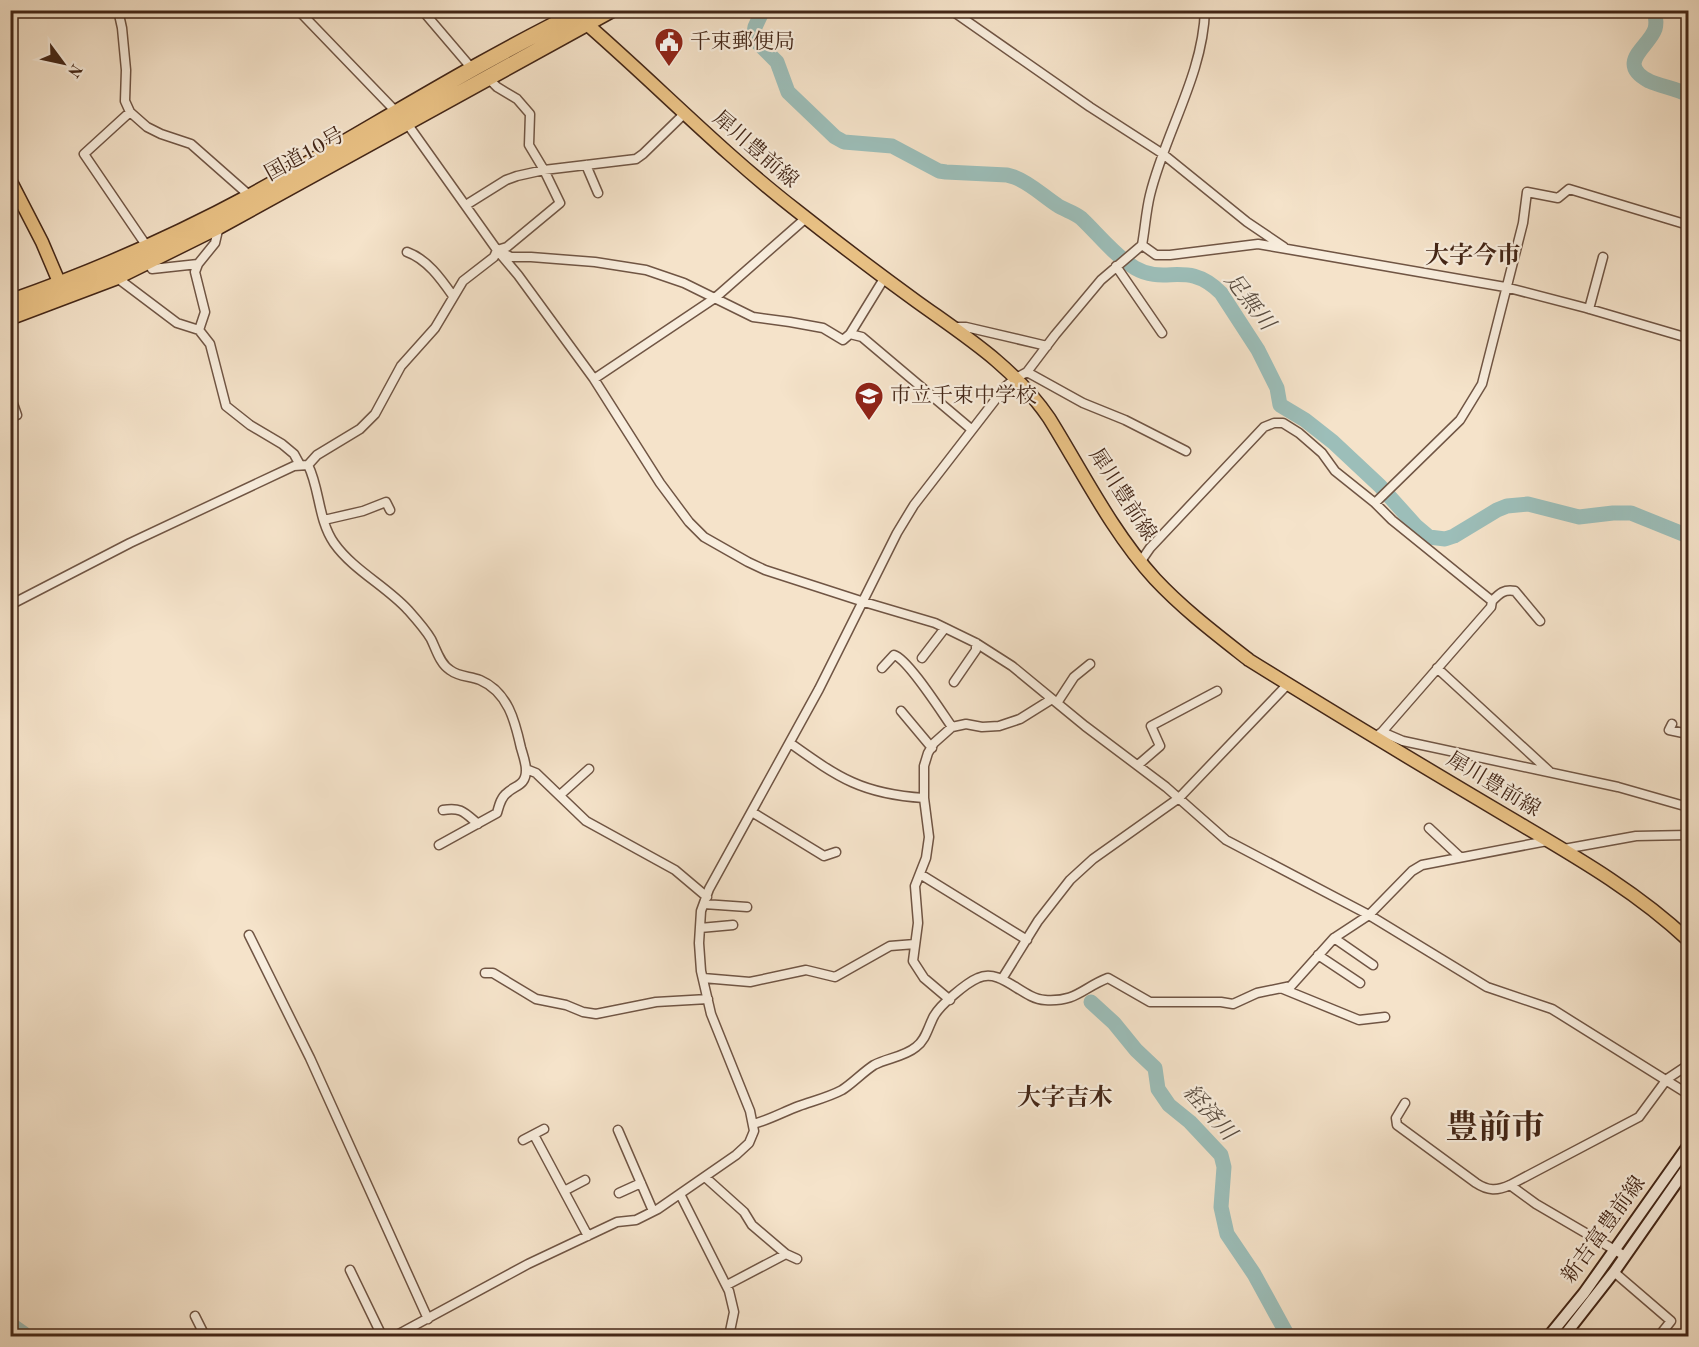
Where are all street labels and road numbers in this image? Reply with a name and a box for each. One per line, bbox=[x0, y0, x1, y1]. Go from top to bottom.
street label: 犀川豊前線 bbox=[708, 106, 803, 192]
street label: 国道10号 bbox=[261, 123, 348, 185]
street label: 犀川豊前線 bbox=[1085, 444, 1161, 545]
street label: 犀川豊前線 bbox=[1443, 747, 1544, 821]
street label: 新吉富豊前線 bbox=[1557, 1172, 1650, 1287]

